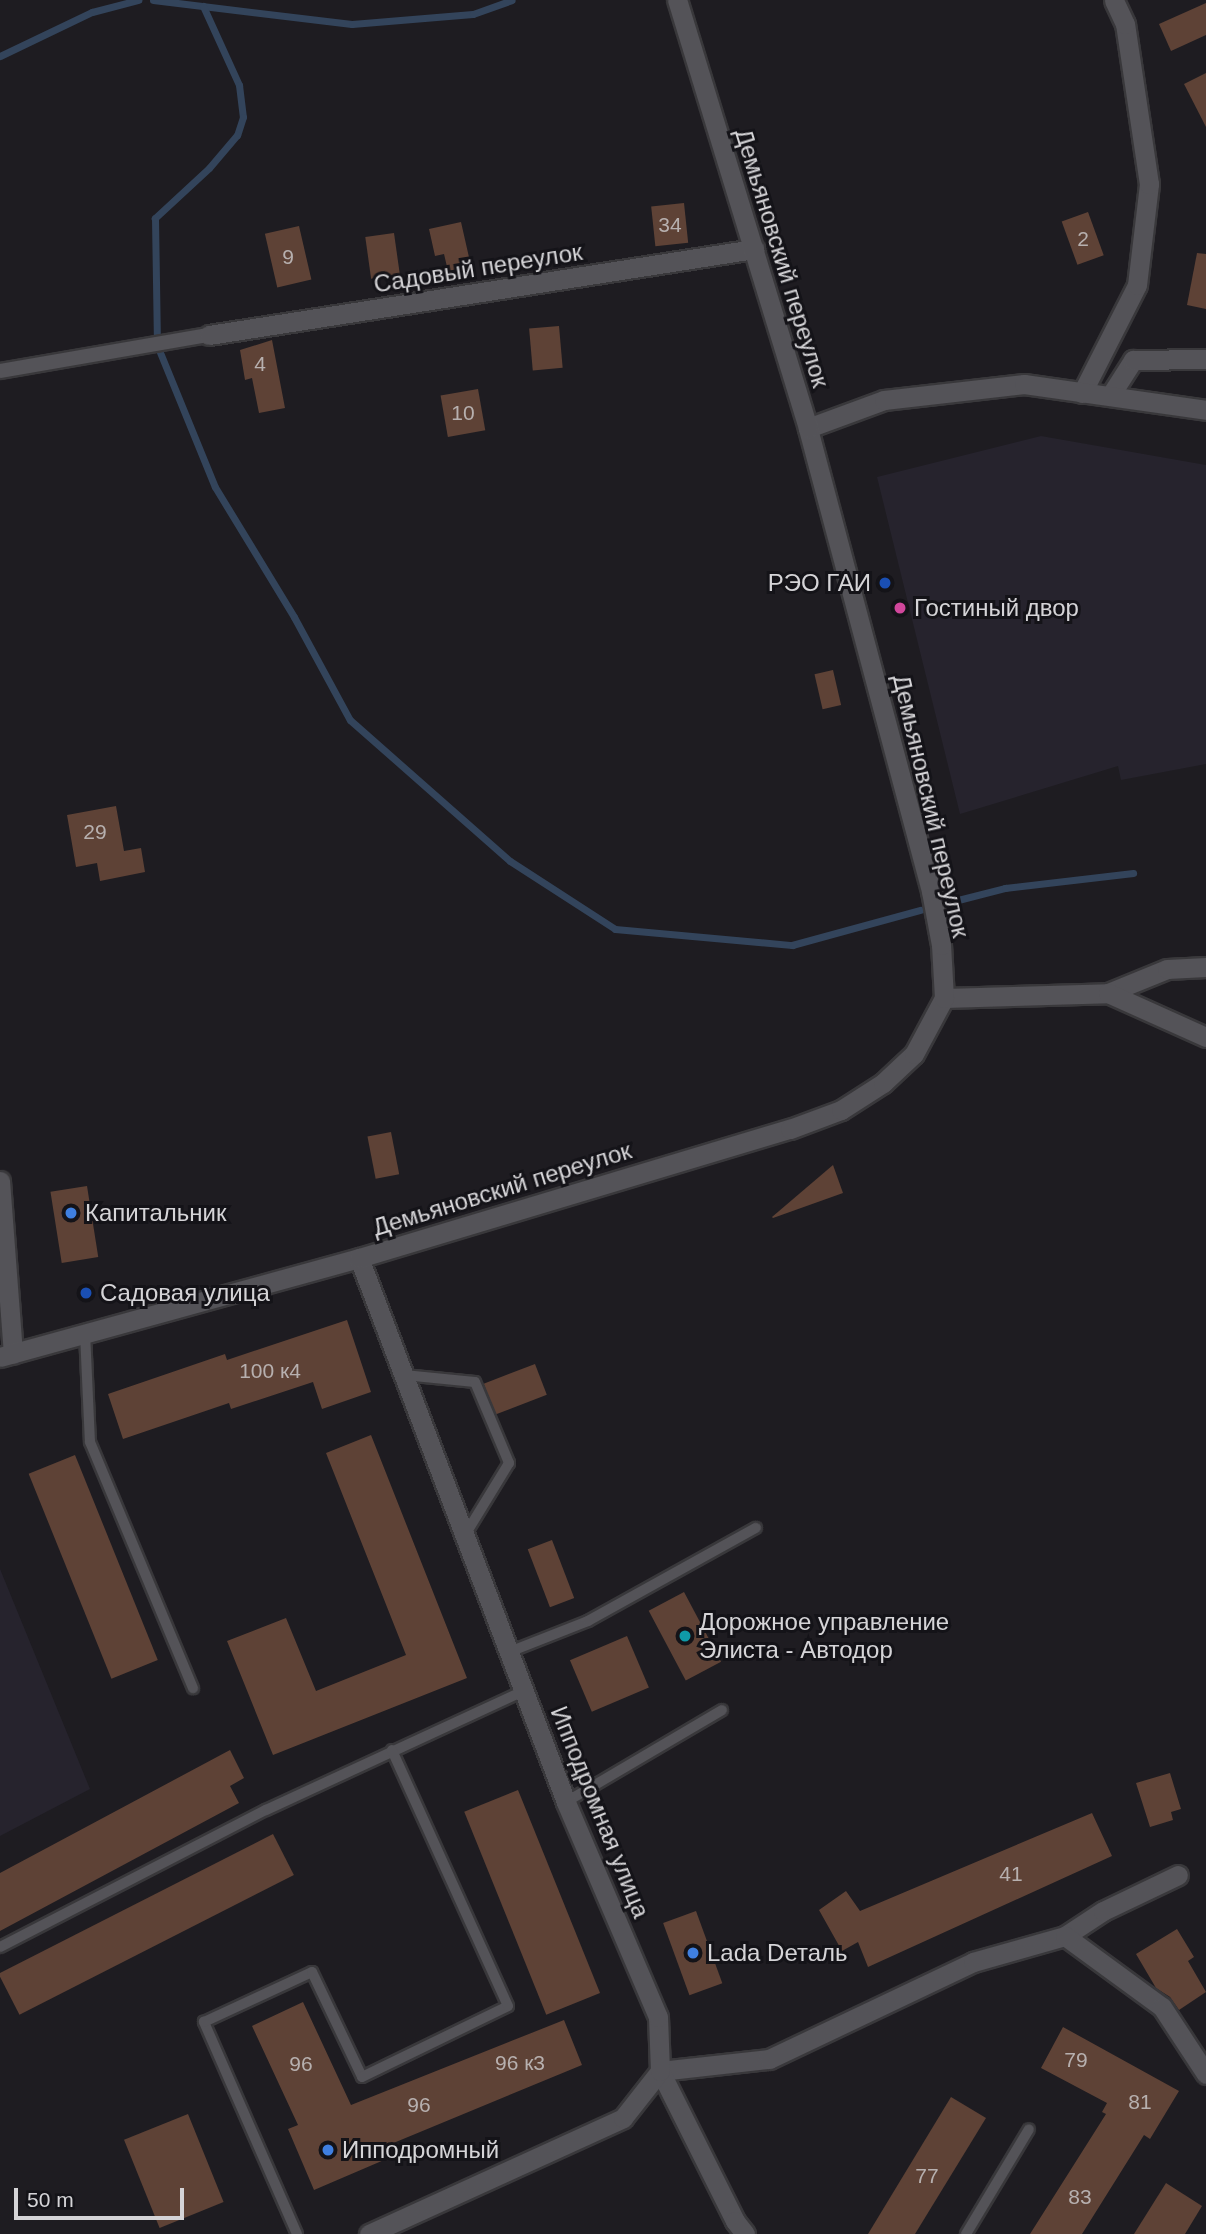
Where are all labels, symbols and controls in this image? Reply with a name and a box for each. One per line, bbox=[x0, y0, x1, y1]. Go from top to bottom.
street label: Демьяновский переулок bbox=[729, 125, 835, 391]
house number: 34 bbox=[658, 212, 682, 238]
house number: 2 bbox=[1077, 226, 1089, 252]
street label: Садовый переулок bbox=[372, 237, 584, 299]
house number: 9 bbox=[282, 244, 294, 270]
house number: 4 bbox=[254, 351, 266, 377]
house number: 10 bbox=[451, 400, 475, 426]
place label: РЭО ГАИ bbox=[768, 569, 871, 597]
marker: РЭО ГАИ bbox=[877, 575, 893, 591]
place label: Гостиный двор bbox=[914, 594, 1079, 622]
marker: Гостиный двор bbox=[892, 600, 908, 616]
street label: Демьяновский переулок bbox=[887, 672, 975, 940]
house number: 29 bbox=[83, 819, 107, 845]
street label: Демьяновский переулок bbox=[369, 1136, 635, 1242]
place label: Капитальник bbox=[85, 1199, 226, 1227]
marker: Капитальник bbox=[63, 1205, 79, 1221]
place label: Садовая улица bbox=[100, 1279, 270, 1307]
marker: Садовая улица bbox=[78, 1285, 94, 1301]
house number: 100 к4 bbox=[239, 1358, 301, 1384]
place label: Дорожное управление Элиста - Автодор bbox=[699, 1608, 949, 1664]
marker: Дорожное управление Элиста - Автодор bbox=[677, 1628, 693, 1644]
street label: Ипподромная улица bbox=[544, 1702, 656, 1922]
house number: 41 bbox=[999, 1861, 1023, 1887]
place label: Lada Dеталь bbox=[707, 1939, 848, 1967]
marker: Lada Dеталь bbox=[685, 1945, 701, 1961]
house number: 79 bbox=[1064, 2047, 1088, 2073]
house number: 96 к3 bbox=[495, 2050, 545, 2076]
house number: 96 bbox=[289, 2051, 313, 2077]
house number: 81 bbox=[1128, 2089, 1152, 2115]
house number: 96 bbox=[407, 2092, 431, 2118]
place label: Ипподромный bbox=[342, 2136, 499, 2164]
marker: Ипподромный bbox=[320, 2142, 336, 2158]
house number: 77 bbox=[915, 2163, 939, 2189]
scale bar bbox=[18, 2174, 187, 2218]
house number: 83 bbox=[1068, 2184, 1092, 2210]
text: 50 m bbox=[27, 2188, 74, 2211]

